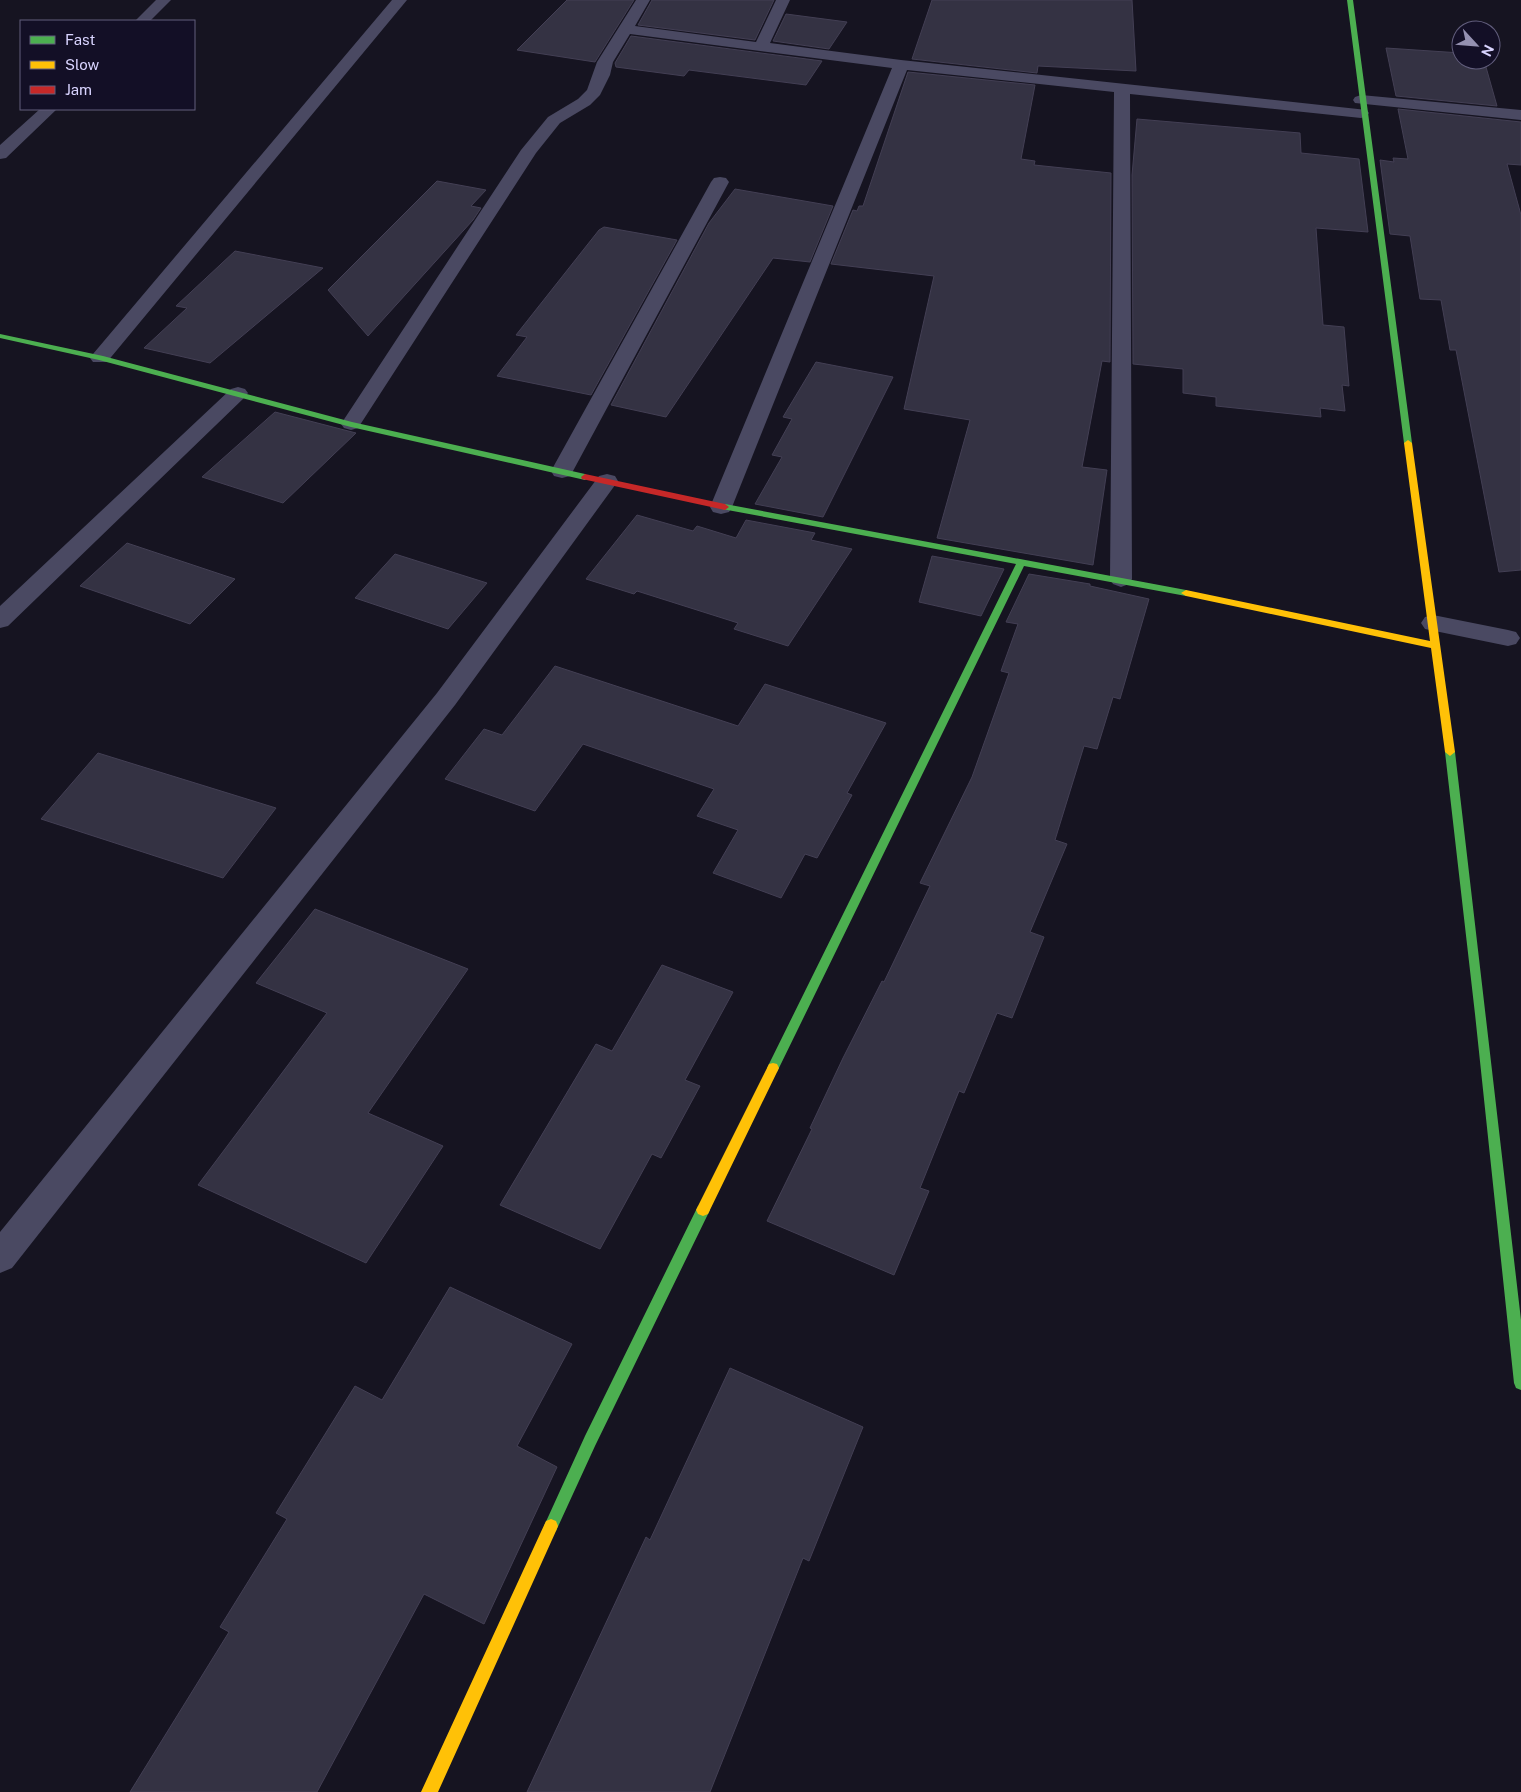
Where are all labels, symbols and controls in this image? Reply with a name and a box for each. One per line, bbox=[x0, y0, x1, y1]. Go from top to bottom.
legend bbox=[20, 20, 195, 110]
north arrow bbox=[1451, 20, 1501, 70]
text: Fast bbox=[65, 31, 95, 48]
text: N bbox=[1478, 42, 1497, 59]
text: Slow bbox=[65, 56, 100, 73]
text: Jam bbox=[65, 81, 92, 98]

